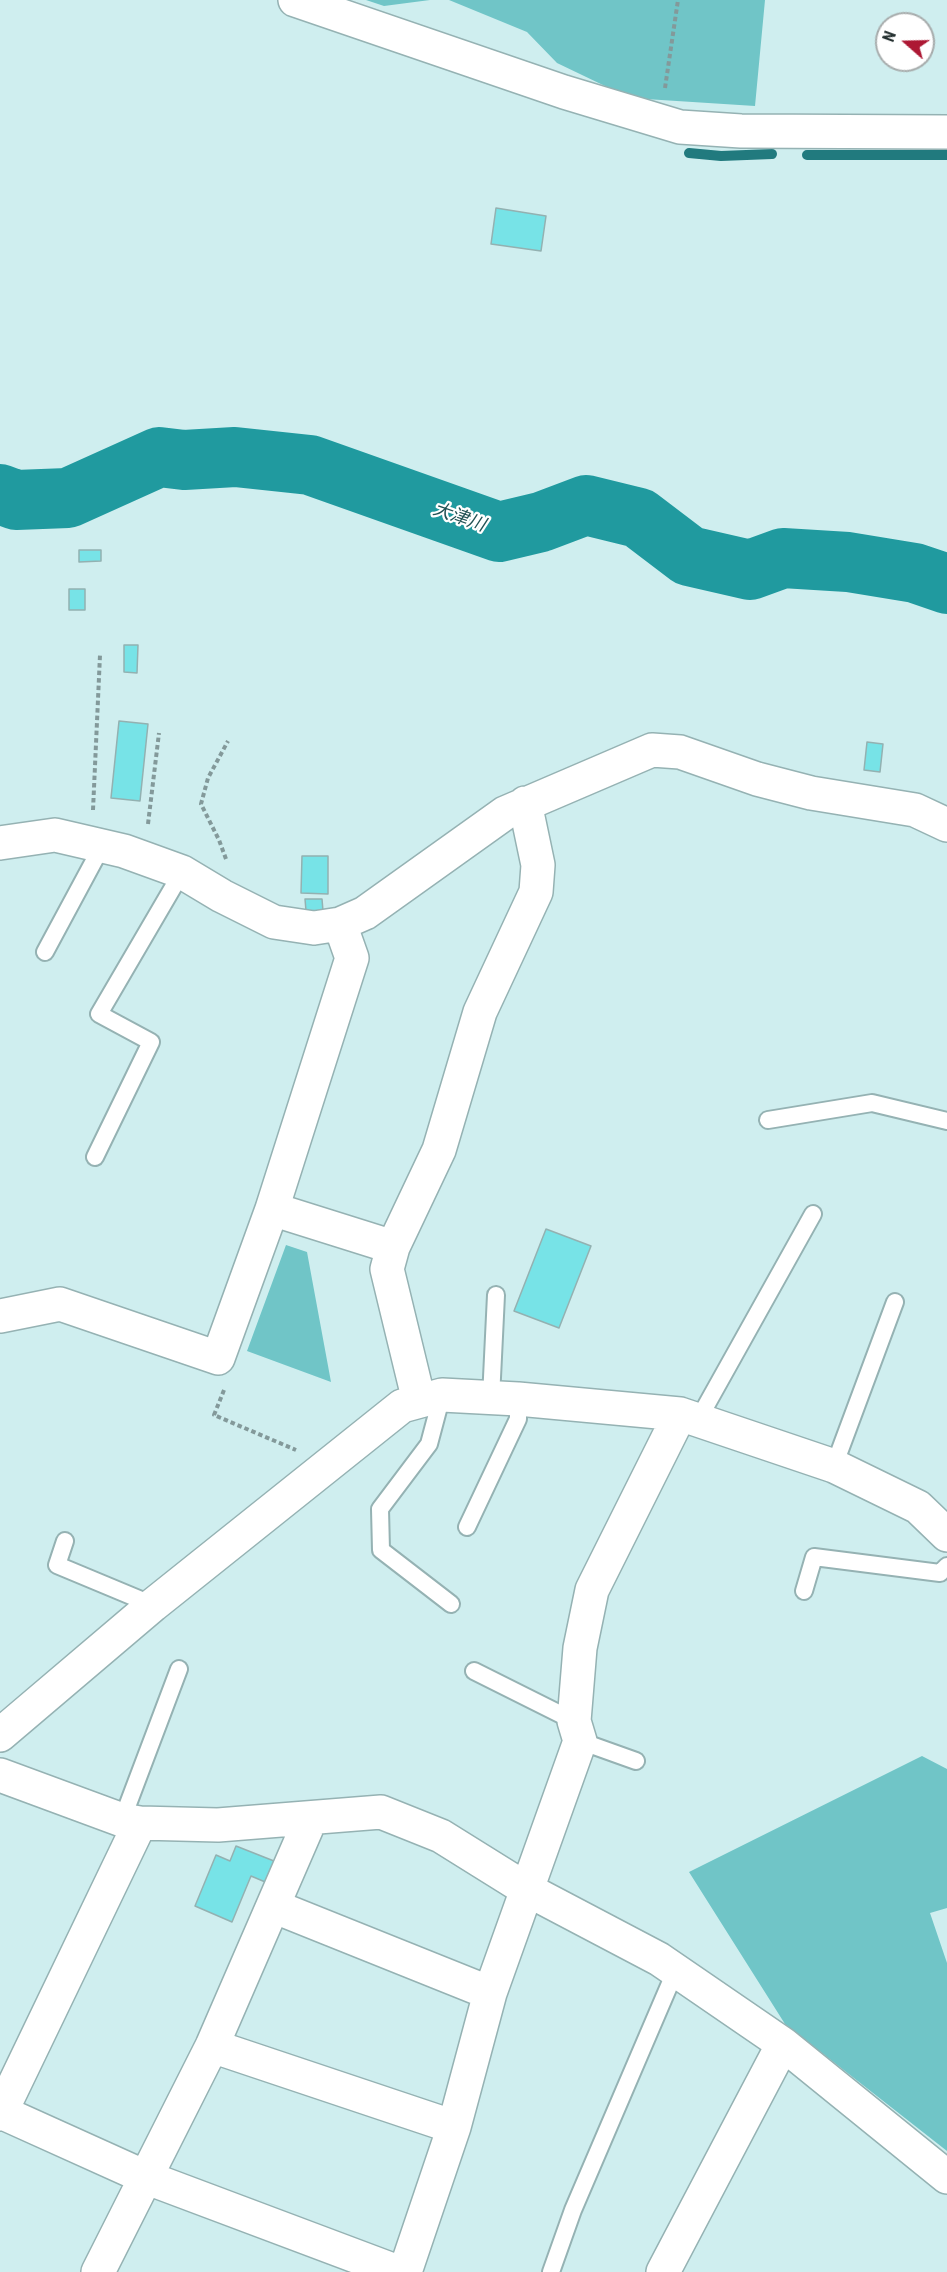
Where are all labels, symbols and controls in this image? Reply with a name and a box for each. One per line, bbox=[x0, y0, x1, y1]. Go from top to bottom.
north arrow bbox=[875, 12, 935, 72]
text: N bbox=[879, 29, 900, 44]
water label: 大津川 bbox=[430, 499, 488, 537]

